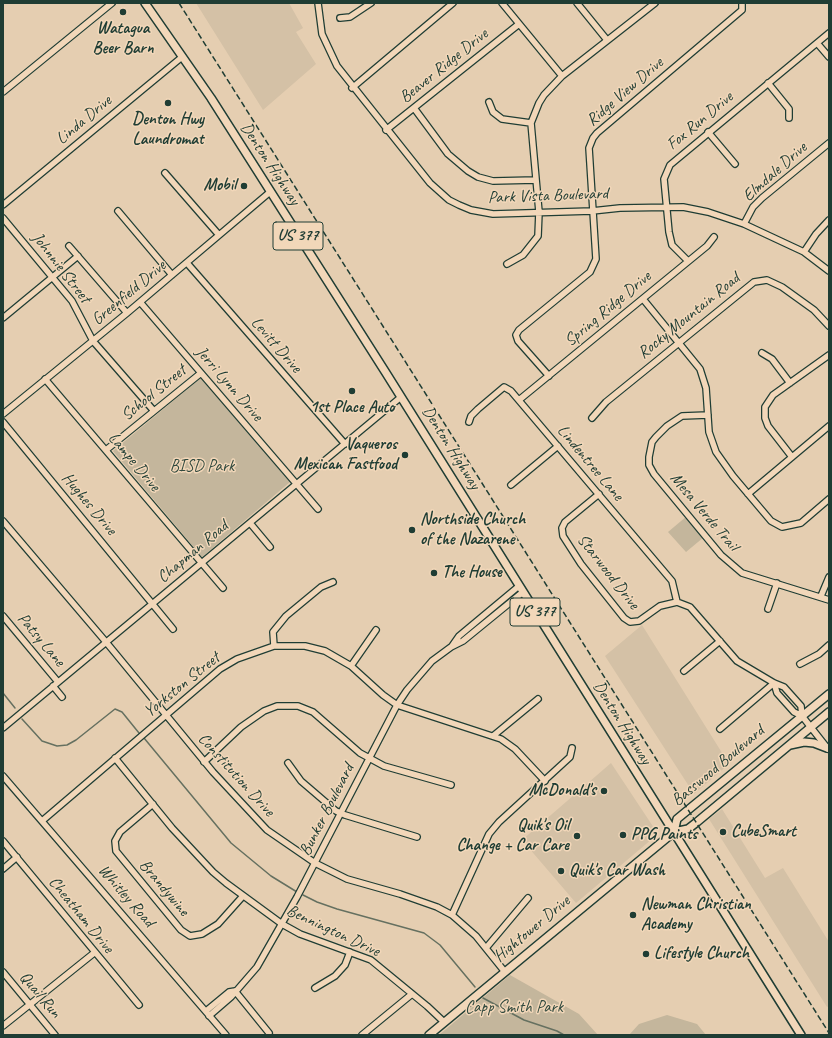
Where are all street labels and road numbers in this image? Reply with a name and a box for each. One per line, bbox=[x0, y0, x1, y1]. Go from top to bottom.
street label: Beaver Ridge Drive bbox=[396, 24, 492, 108]
street label: Ridge View Drive bbox=[582, 53, 668, 131]
street label: Fox Run Drive bbox=[663, 87, 737, 155]
street label: Linda Drive bbox=[52, 91, 116, 149]
street label: Denton Highway bbox=[236, 119, 304, 209]
street label: Elmdale Drive bbox=[739, 138, 811, 206]
street label: Park Vista Boulevard bbox=[488, 184, 608, 208]
road number: US 377 bbox=[273, 222, 323, 250]
street label: Johnnie Street bbox=[27, 229, 95, 307]
street label: Greenfield Drive bbox=[88, 256, 170, 330]
street label: Spring Ridge Drive bbox=[560, 267, 656, 351]
street label: Rocky Mountain Road bbox=[634, 269, 744, 363]
street label: Levitt Drive bbox=[246, 313, 306, 377]
street label: Jerri Lynn Drive bbox=[191, 342, 267, 426]
street label: School Street bbox=[117, 361, 191, 425]
street label: Denton Highway bbox=[417, 402, 485, 494]
street label: Lindentree Lane bbox=[552, 421, 628, 505]
street label: Lampe Drive bbox=[103, 428, 165, 496]
street label: Hughes Drive bbox=[57, 468, 121, 540]
street label: Mesa Verde Trail bbox=[665, 469, 743, 555]
street label: Chapman Road bbox=[153, 516, 233, 588]
street label: Starwood Drive bbox=[572, 530, 644, 614]
road number: US 377 bbox=[510, 598, 560, 626]
street label: Patsy Lane bbox=[13, 609, 69, 671]
street label: Yorkston Street bbox=[140, 648, 224, 722]
street label: Denton Highway bbox=[588, 677, 656, 769]
street label: Basswood Boulevard bbox=[667, 721, 769, 811]
street label: Constitution Drive bbox=[193, 729, 279, 821]
street label: Bunker Boulevard bbox=[295, 761, 359, 859]
street label: Brandywine bbox=[134, 856, 194, 920]
street label: Whitley Road bbox=[93, 861, 159, 931]
street label: Cheatham Drive bbox=[44, 873, 118, 957]
street label: Hightower Drive bbox=[490, 891, 574, 967]
street label: Bennington Drive bbox=[283, 901, 383, 961]
street label: Quail Run bbox=[15, 968, 65, 1022]

